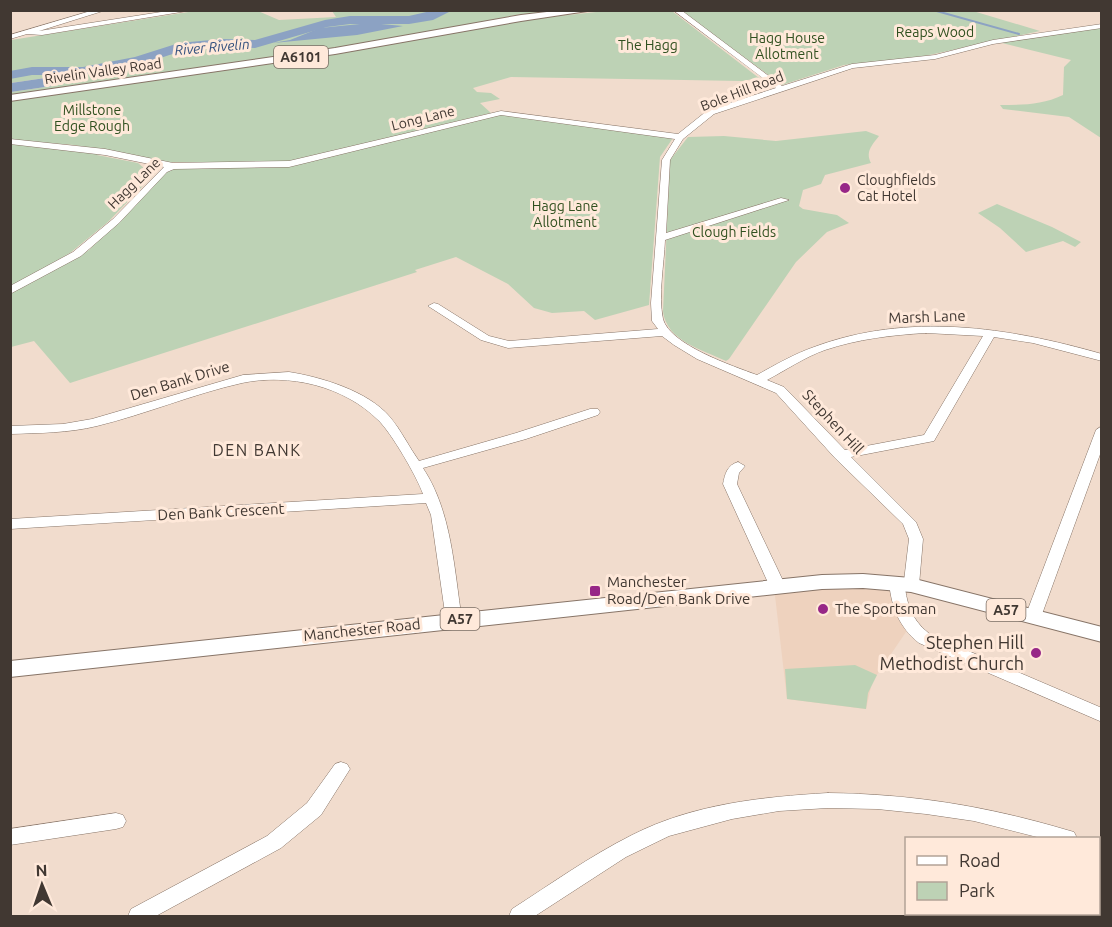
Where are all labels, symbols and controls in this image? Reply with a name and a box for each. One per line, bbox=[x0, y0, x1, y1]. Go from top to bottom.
park label: Reaps Wood bbox=[896, 24, 974, 40]
park label: Hagg House Allotment bbox=[749, 30, 825, 62]
water label: River Rivelin bbox=[174, 36, 250, 58]
park label: The Hagg bbox=[618, 37, 678, 53]
road number: A6101 bbox=[274, 46, 328, 68]
street label: Rivelin Valley Road bbox=[43, 55, 163, 87]
street label: Bole Hill Road bbox=[698, 68, 786, 114]
park label: Millstone Edge Rough bbox=[54, 102, 130, 134]
street label: Long Lane bbox=[390, 102, 456, 134]
street label: Hagg Lane bbox=[105, 154, 163, 212]
place label: Cloughfields Cat Hotel bbox=[857, 172, 936, 204]
marker: Cloughfields Cat Hotel bbox=[838, 181, 852, 195]
park label: Hagg Lane Allotment bbox=[532, 198, 598, 230]
park label: Clough Fields bbox=[692, 224, 776, 240]
street label: Marsh Lane bbox=[888, 307, 966, 326]
street label: Den Bank Drive bbox=[128, 357, 232, 404]
street label: Stephen Hill bbox=[799, 386, 867, 457]
district label: DEN BANK bbox=[212, 441, 302, 459]
street label: Den Bank Crescent bbox=[157, 500, 285, 523]
place label: Manchester Road/Den Bank Drive bbox=[607, 573, 750, 607]
marker: Manchester Road/Den Bank Drive bbox=[588, 584, 602, 598]
road number: A57 bbox=[986, 599, 1026, 621]
place label: The Sportsman bbox=[835, 600, 936, 617]
marker: The Sportsman bbox=[816, 602, 830, 616]
road number: A57 bbox=[440, 608, 480, 630]
street label: Manchester Road bbox=[303, 615, 421, 644]
place label: Stephen Hill Methodist Church bbox=[880, 632, 1024, 673]
marker: Stephen Hill Methodist Church bbox=[1029, 646, 1043, 660]
legend bbox=[905, 837, 1100, 915]
text: Road bbox=[959, 850, 1001, 870]
north arrow bbox=[12, 855, 72, 915]
text: N bbox=[35, 861, 48, 879]
text: Park bbox=[959, 880, 995, 900]

